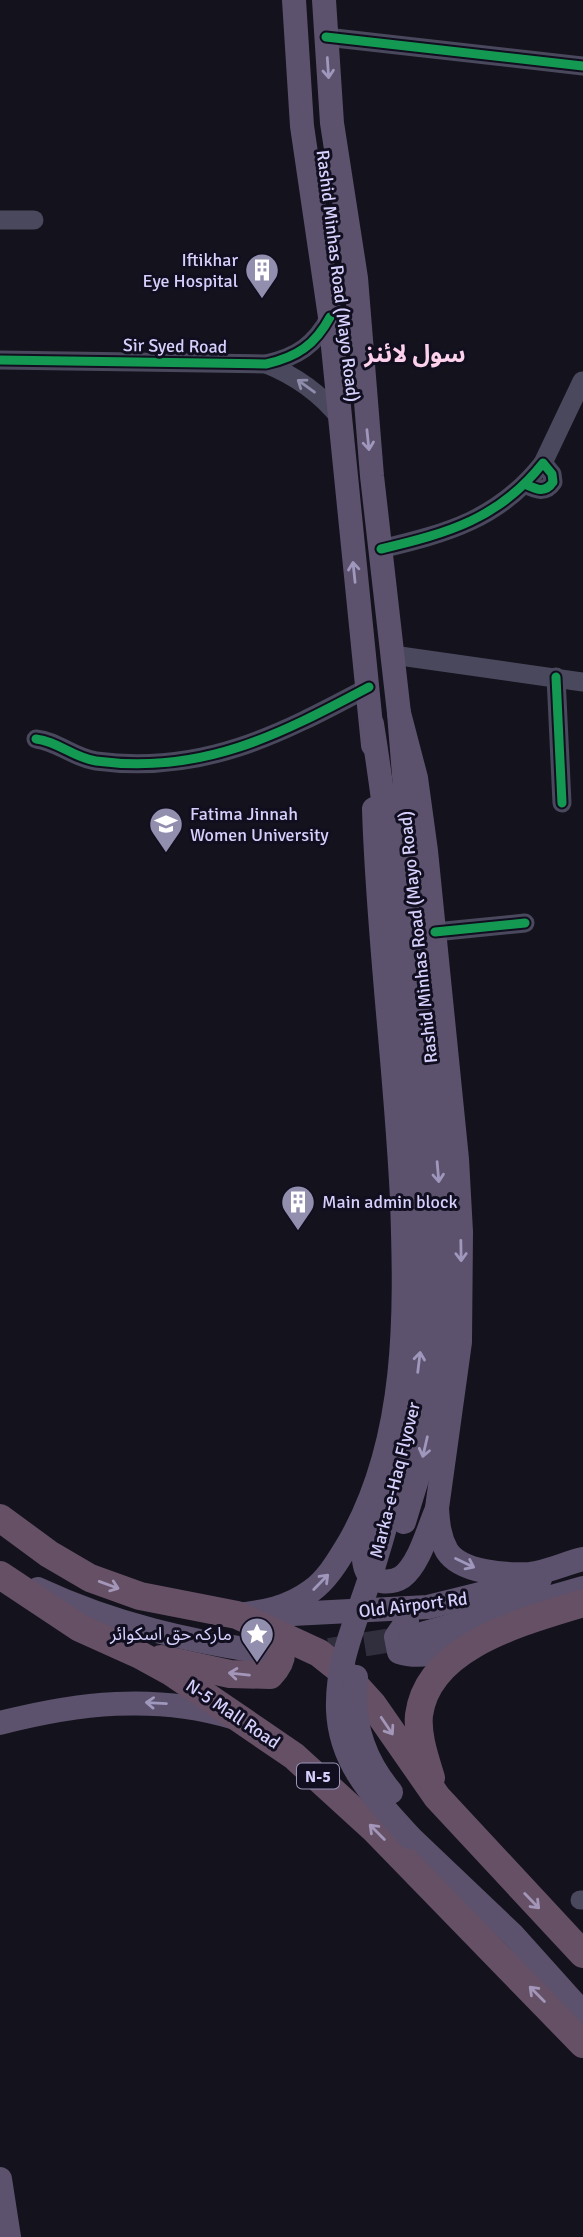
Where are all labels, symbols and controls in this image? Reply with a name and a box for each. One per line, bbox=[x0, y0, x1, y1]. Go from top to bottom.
one-way arrow bbox=[322, 56, 335, 79]
street label: Rashid Minhas Road (Mayo Road) bbox=[312, 149, 364, 403]
place label: Iftikhar Eye Hospital bbox=[142, 249, 238, 292]
building icon: Iftikhar Eye Hospital bbox=[243, 251, 281, 300]
street label: Sir Syed Road bbox=[123, 334, 227, 358]
district label: سول لائنز bbox=[363, 339, 466, 369]
one-way arrow bbox=[297, 379, 316, 394]
one-way arrow bbox=[362, 428, 375, 451]
one-way arrow bbox=[347, 561, 360, 584]
place label: Fatima Jinnah Women University bbox=[190, 803, 329, 846]
school or university icon: Fatima Jinnah Women University bbox=[147, 805, 185, 854]
street label: Rashid Minhas Road (Mayo Road) bbox=[394, 810, 442, 1064]
one-way arrow bbox=[432, 1160, 445, 1182]
building icon: Main admin block bbox=[279, 1183, 317, 1232]
place label: Main admin block bbox=[322, 1191, 457, 1213]
one-way arrow bbox=[455, 1240, 468, 1263]
one-way arrow bbox=[413, 1351, 426, 1374]
street label: Marka-e-Haq Flyover bbox=[365, 1399, 425, 1560]
one-way arrow bbox=[417, 1435, 431, 1458]
one-way arrow bbox=[455, 1557, 476, 1570]
one-way arrow bbox=[312, 1574, 329, 1591]
one-way arrow bbox=[98, 1580, 120, 1592]
street label: Old Airport Rd bbox=[357, 1587, 469, 1623]
place icon: مارکہ حق اسکوائر bbox=[238, 1615, 276, 1664]
place label: مارکہ حق اسکوائر bbox=[109, 1623, 232, 1645]
one-way arrow bbox=[228, 1668, 251, 1681]
street label: N-5 Mall Road bbox=[182, 1674, 284, 1754]
one-way arrow bbox=[145, 1696, 168, 1709]
one-way arrow bbox=[380, 1716, 394, 1735]
road number: N-5 bbox=[297, 1764, 339, 1788]
one-way arrow bbox=[369, 1824, 386, 1841]
one-way arrow bbox=[523, 1892, 540, 1909]
one-way arrow bbox=[529, 1986, 546, 2003]

